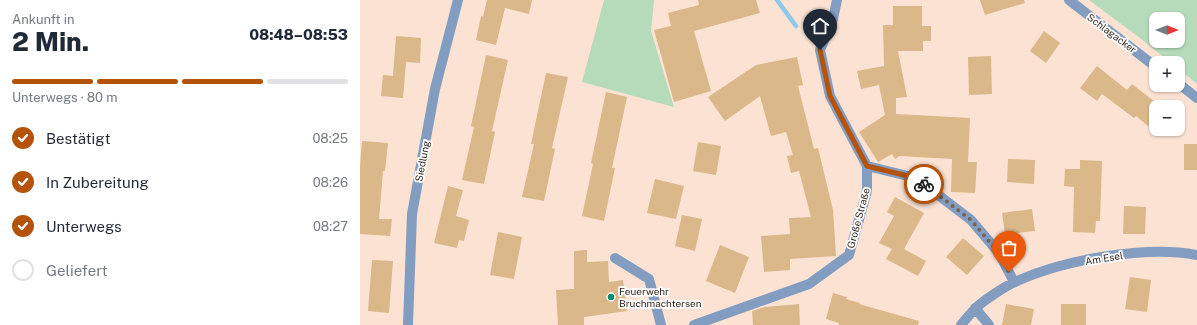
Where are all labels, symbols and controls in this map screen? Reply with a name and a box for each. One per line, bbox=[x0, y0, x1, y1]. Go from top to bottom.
pin bbox=[803, 9, 837, 50]
street label: Schlagacker bbox=[1085, 11, 1139, 55]
text: Ankunft in bbox=[12, 12, 75, 27]
north arrow bbox=[1149, 12, 1185, 48]
map controls bbox=[1149, 12, 1185, 136]
icon: home bbox=[809, 15, 831, 37]
text: 2 Min. bbox=[12, 26, 89, 57]
text: 08:48–08:53 bbox=[249, 26, 348, 43]
button: + bbox=[1149, 56, 1185, 92]
text: Unterwegs · 80 m bbox=[12, 90, 117, 105]
button: − bbox=[1149, 100, 1185, 136]
icon: check bbox=[12, 127, 34, 149]
text: Bestätigt bbox=[46, 130, 110, 147]
text: 08:25 bbox=[312, 131, 348, 146]
street label: Siedlung bbox=[412, 139, 432, 183]
courier bbox=[904, 164, 944, 204]
icon: check bbox=[12, 171, 34, 193]
icon: bike bbox=[913, 173, 935, 195]
text: In Zubereitung bbox=[46, 174, 149, 191]
text: 08:26 bbox=[313, 175, 348, 190]
street label: Große Straße bbox=[844, 186, 872, 249]
icon: check bbox=[12, 215, 34, 237]
text: Unterwegs bbox=[46, 218, 122, 235]
text: 08:27 bbox=[313, 219, 348, 234]
pin bbox=[992, 231, 1026, 272]
icon: bag bbox=[998, 237, 1020, 259]
street label: Am Esel bbox=[1084, 249, 1124, 267]
text: Geliefert bbox=[46, 262, 108, 279]
place label: Feuerwehr Bruchmachtersen bbox=[619, 285, 702, 309]
marker: Feuerwehr Bruchmachtersen bbox=[606, 292, 616, 302]

